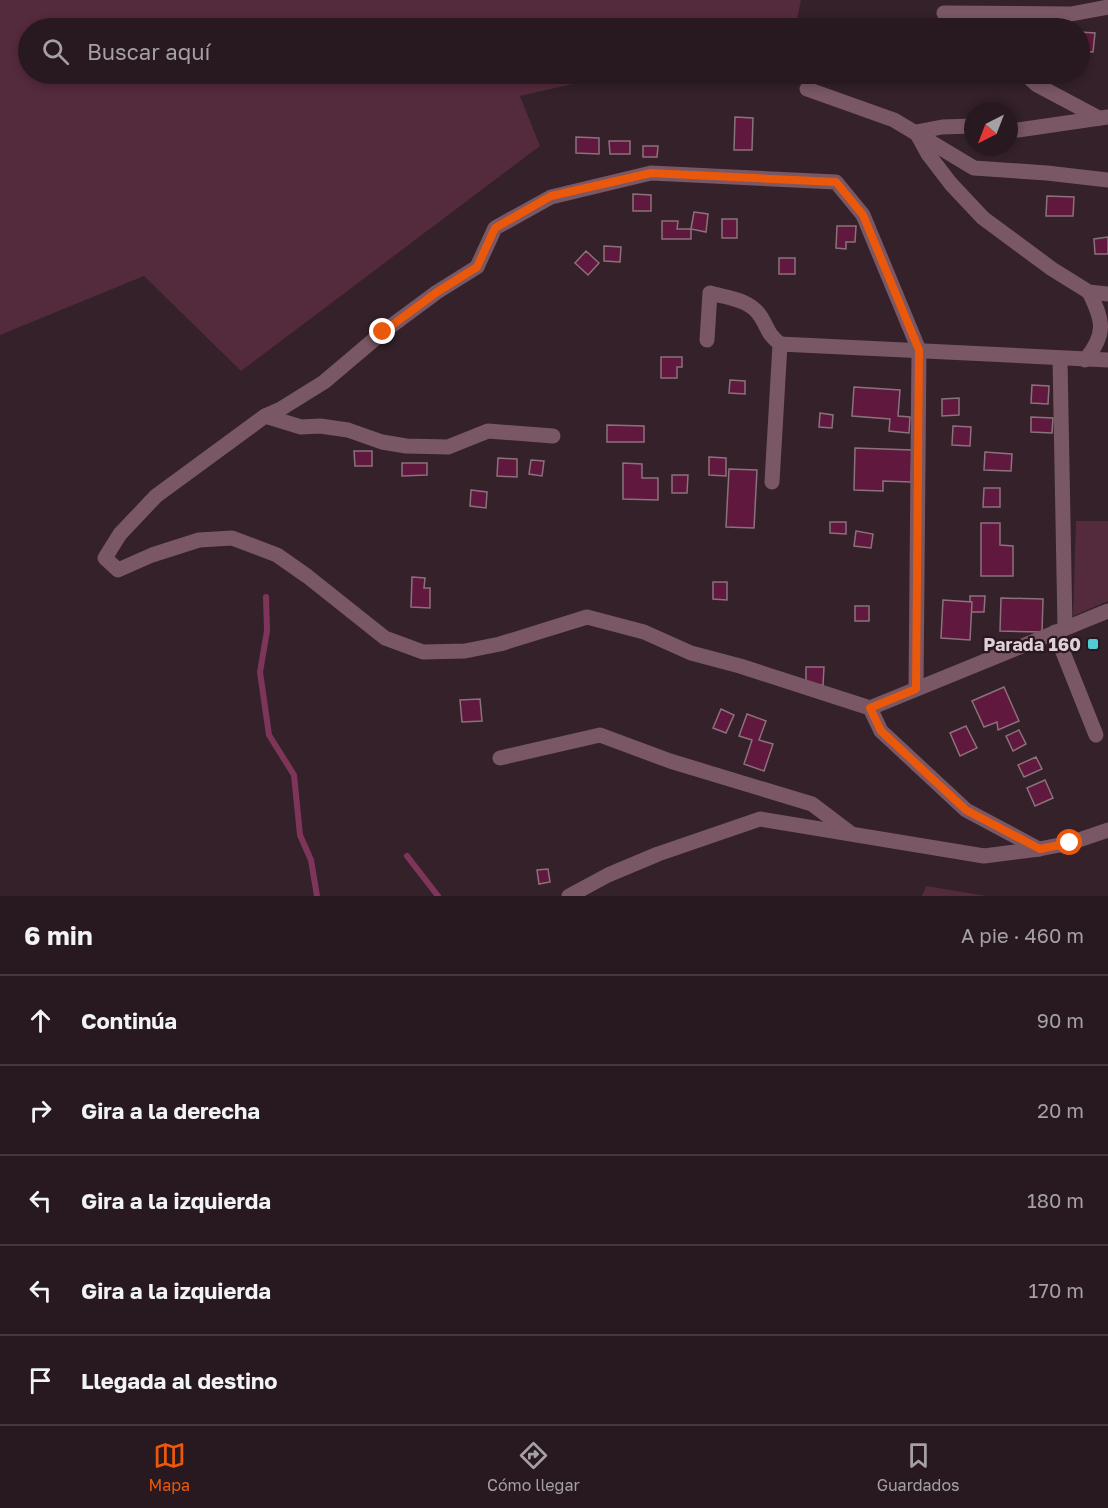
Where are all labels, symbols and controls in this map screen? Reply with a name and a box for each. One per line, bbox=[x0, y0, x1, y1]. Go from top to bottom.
search box bbox=[18, 18, 1090, 84]
icon: search bbox=[39, 35, 72, 68]
text: Buscar aquí bbox=[87, 38, 210, 65]
north arrow bbox=[964, 102, 1018, 156]
route end bbox=[369, 318, 395, 344]
place label: Parada 160 bbox=[983, 633, 1081, 655]
marker: Parada 160 bbox=[1086, 637, 1100, 651]
route start bbox=[1056, 829, 1082, 855]
text: 6 min bbox=[24, 920, 93, 951]
text: A pie · 460 m bbox=[961, 923, 1084, 947]
icon: ahead bbox=[24, 1004, 57, 1037]
text: Continúa bbox=[81, 1007, 177, 1034]
text: 90 m bbox=[1037, 1008, 1084, 1032]
icon: right bbox=[24, 1094, 57, 1127]
text: Gira a la derecha bbox=[81, 1097, 260, 1124]
text: 20 m bbox=[1037, 1098, 1084, 1122]
icon: left bbox=[24, 1184, 57, 1217]
text: Gira a la izquierda bbox=[81, 1187, 271, 1214]
text: 180 m bbox=[1027, 1188, 1084, 1212]
icon: left bbox=[24, 1274, 57, 1307]
text: Gira a la izquierda bbox=[81, 1277, 271, 1304]
text: 170 m bbox=[1029, 1278, 1084, 1302]
icon: arrive bbox=[24, 1364, 57, 1397]
text: Llegada al destino bbox=[81, 1367, 278, 1394]
tab: Mapa bbox=[148, 1439, 190, 1495]
tab: Cómo llegar bbox=[487, 1439, 580, 1495]
tab: Guardados bbox=[877, 1439, 960, 1495]

